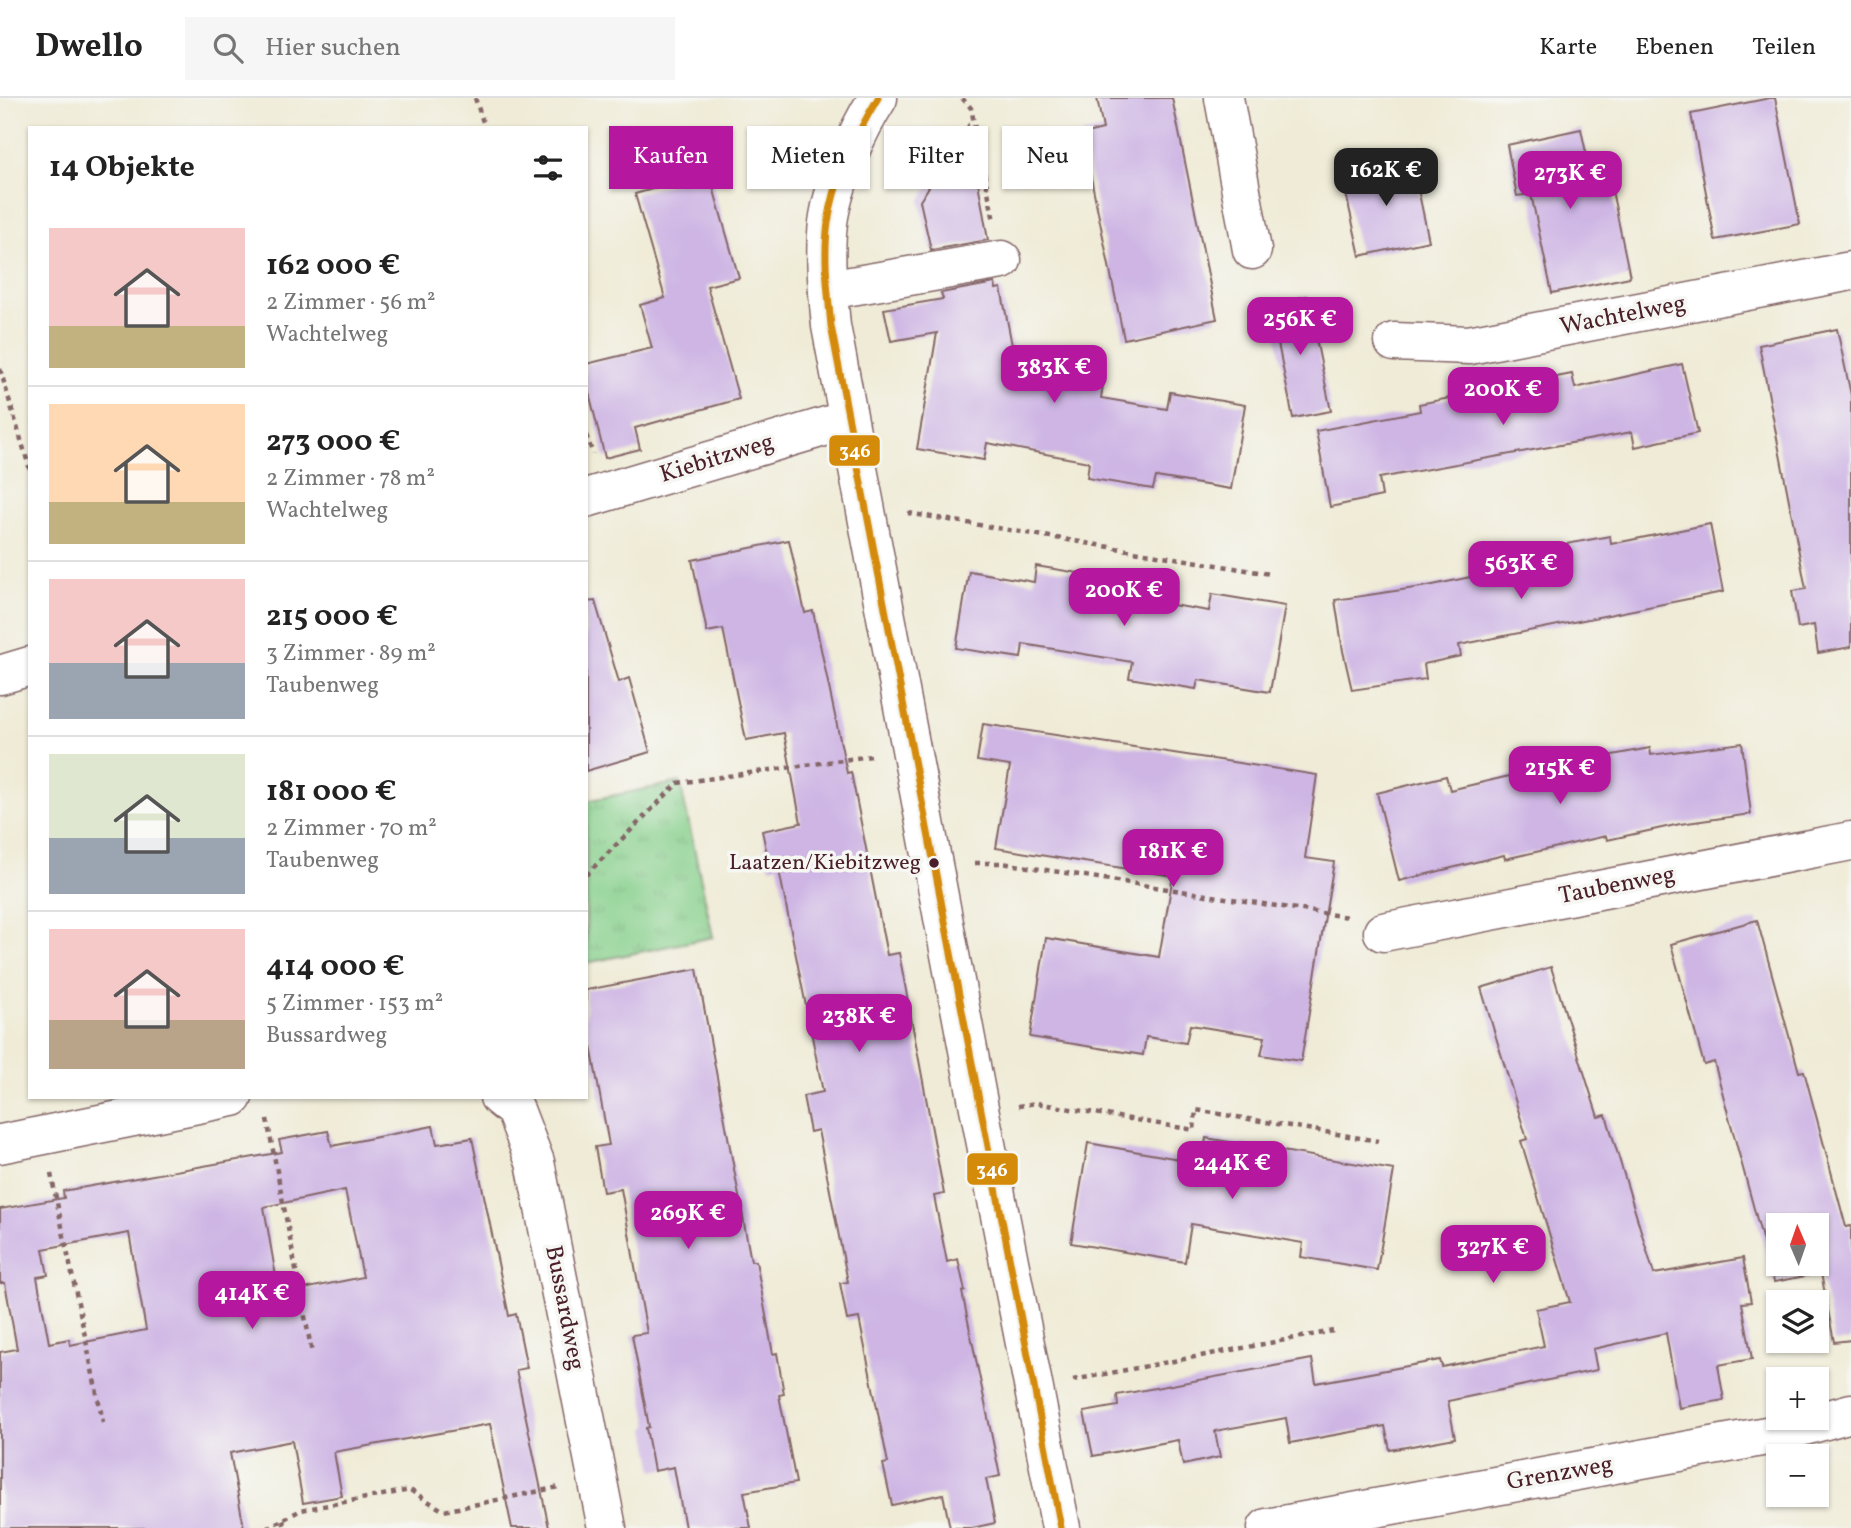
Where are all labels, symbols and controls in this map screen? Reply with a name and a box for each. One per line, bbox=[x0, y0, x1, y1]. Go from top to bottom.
search box bbox=[185, 17, 675, 80]
text: Dwello bbox=[35, 25, 143, 71]
icon: search bbox=[209, 29, 247, 67]
text: Hier suchen bbox=[265, 30, 401, 66]
text: Karte bbox=[1539, 31, 1597, 65]
text: Ebenen bbox=[1635, 31, 1714, 65]
text: Teilen bbox=[1752, 31, 1816, 65]
chip: Kaufen bbox=[609, 126, 733, 189]
chip: Mieten bbox=[747, 126, 870, 189]
chip: Filter bbox=[884, 126, 988, 189]
chip: Neu bbox=[1002, 126, 1093, 189]
text: 14 Objekte bbox=[49, 147, 195, 189]
pin: 162K € bbox=[1329, 148, 1443, 208]
icon: filters bbox=[529, 149, 567, 187]
pin: 273K € bbox=[1513, 152, 1627, 211]
text: 162K € bbox=[1350, 155, 1422, 187]
text: 273K € bbox=[1534, 158, 1606, 190]
text: 162 000 € bbox=[266, 245, 400, 287]
icon: home bbox=[105, 256, 189, 340]
text: 2 Zimmer · 56 m² bbox=[266, 287, 436, 319]
street label: Wachtelweg bbox=[1557, 287, 1689, 345]
pin: 256K € bbox=[1243, 298, 1357, 357]
text: 256K € bbox=[1263, 304, 1337, 336]
text: Wachtelweg bbox=[266, 319, 388, 351]
pin: 383K € bbox=[997, 345, 1111, 405]
text: 383K € bbox=[1017, 352, 1091, 384]
pin: 200K € bbox=[1446, 368, 1560, 427]
text: 200K € bbox=[1464, 374, 1542, 406]
text: 273 000 € bbox=[266, 421, 401, 463]
street label: Kiebitzweg bbox=[656, 426, 778, 492]
icon: home bbox=[105, 432, 189, 516]
line badge: 346 bbox=[828, 434, 881, 467]
text: 346 bbox=[839, 439, 871, 465]
text: 2 Zimmer · 78 m² bbox=[266, 463, 435, 495]
text: Wachtelweg bbox=[266, 495, 388, 527]
pin: 563K € bbox=[1464, 542, 1578, 601]
text: 563K € bbox=[1484, 548, 1558, 580]
pin: 200K € bbox=[1067, 568, 1181, 628]
text: 200K € bbox=[1085, 575, 1163, 607]
text: 215 000 € bbox=[266, 596, 398, 638]
icon: home bbox=[105, 607, 189, 691]
text: 3 Zimmer · 89 m² bbox=[266, 638, 436, 670]
text: Taubenweg bbox=[266, 670, 379, 702]
pin: 215K € bbox=[1503, 746, 1617, 806]
text: 215K € bbox=[1525, 753, 1595, 785]
text: 181 000 € bbox=[266, 771, 397, 813]
icon: home bbox=[105, 782, 189, 866]
text: 2 Zimmer · 70 m² bbox=[266, 813, 437, 845]
pin: 181K € bbox=[1116, 830, 1230, 889]
text: 181K € bbox=[1138, 836, 1208, 868]
text: Taubenweg bbox=[266, 845, 379, 877]
place label: Laatzen/Kiebitzweg bbox=[729, 848, 921, 879]
marker: Laatzen/Kiebitzweg bbox=[927, 856, 941, 870]
street label: Taubenweg bbox=[1556, 858, 1678, 914]
text: 414 000 € bbox=[266, 946, 405, 988]
icon: home bbox=[105, 957, 189, 1041]
text: 5 Zimmer · 153 m² bbox=[266, 988, 443, 1020]
pin: 238K € bbox=[802, 995, 916, 1054]
text: 238K € bbox=[822, 1001, 896, 1033]
text: Bussardweg bbox=[266, 1020, 387, 1052]
pin: 244K € bbox=[1175, 1142, 1289, 1201]
text: 244K € bbox=[1193, 1148, 1271, 1180]
line badge: 346 bbox=[966, 1152, 1019, 1186]
text: 346 bbox=[976, 1158, 1008, 1184]
pin: 269K € bbox=[631, 1192, 745, 1251]
text: 269K € bbox=[650, 1198, 726, 1230]
north arrow bbox=[1766, 1213, 1829, 1276]
map controls bbox=[1766, 1213, 1829, 1507]
pin: 327K € bbox=[1436, 1226, 1550, 1285]
text: 327K € bbox=[1457, 1232, 1529, 1264]
street label: Bussardweg bbox=[535, 1243, 593, 1373]
pin: 414K € bbox=[195, 1272, 309, 1331]
text: 414K € bbox=[214, 1278, 290, 1310]
button: layers bbox=[1766, 1290, 1829, 1353]
button: + bbox=[1766, 1367, 1829, 1430]
button: − bbox=[1766, 1444, 1829, 1507]
street label: Grenzweg bbox=[1504, 1448, 1616, 1500]

